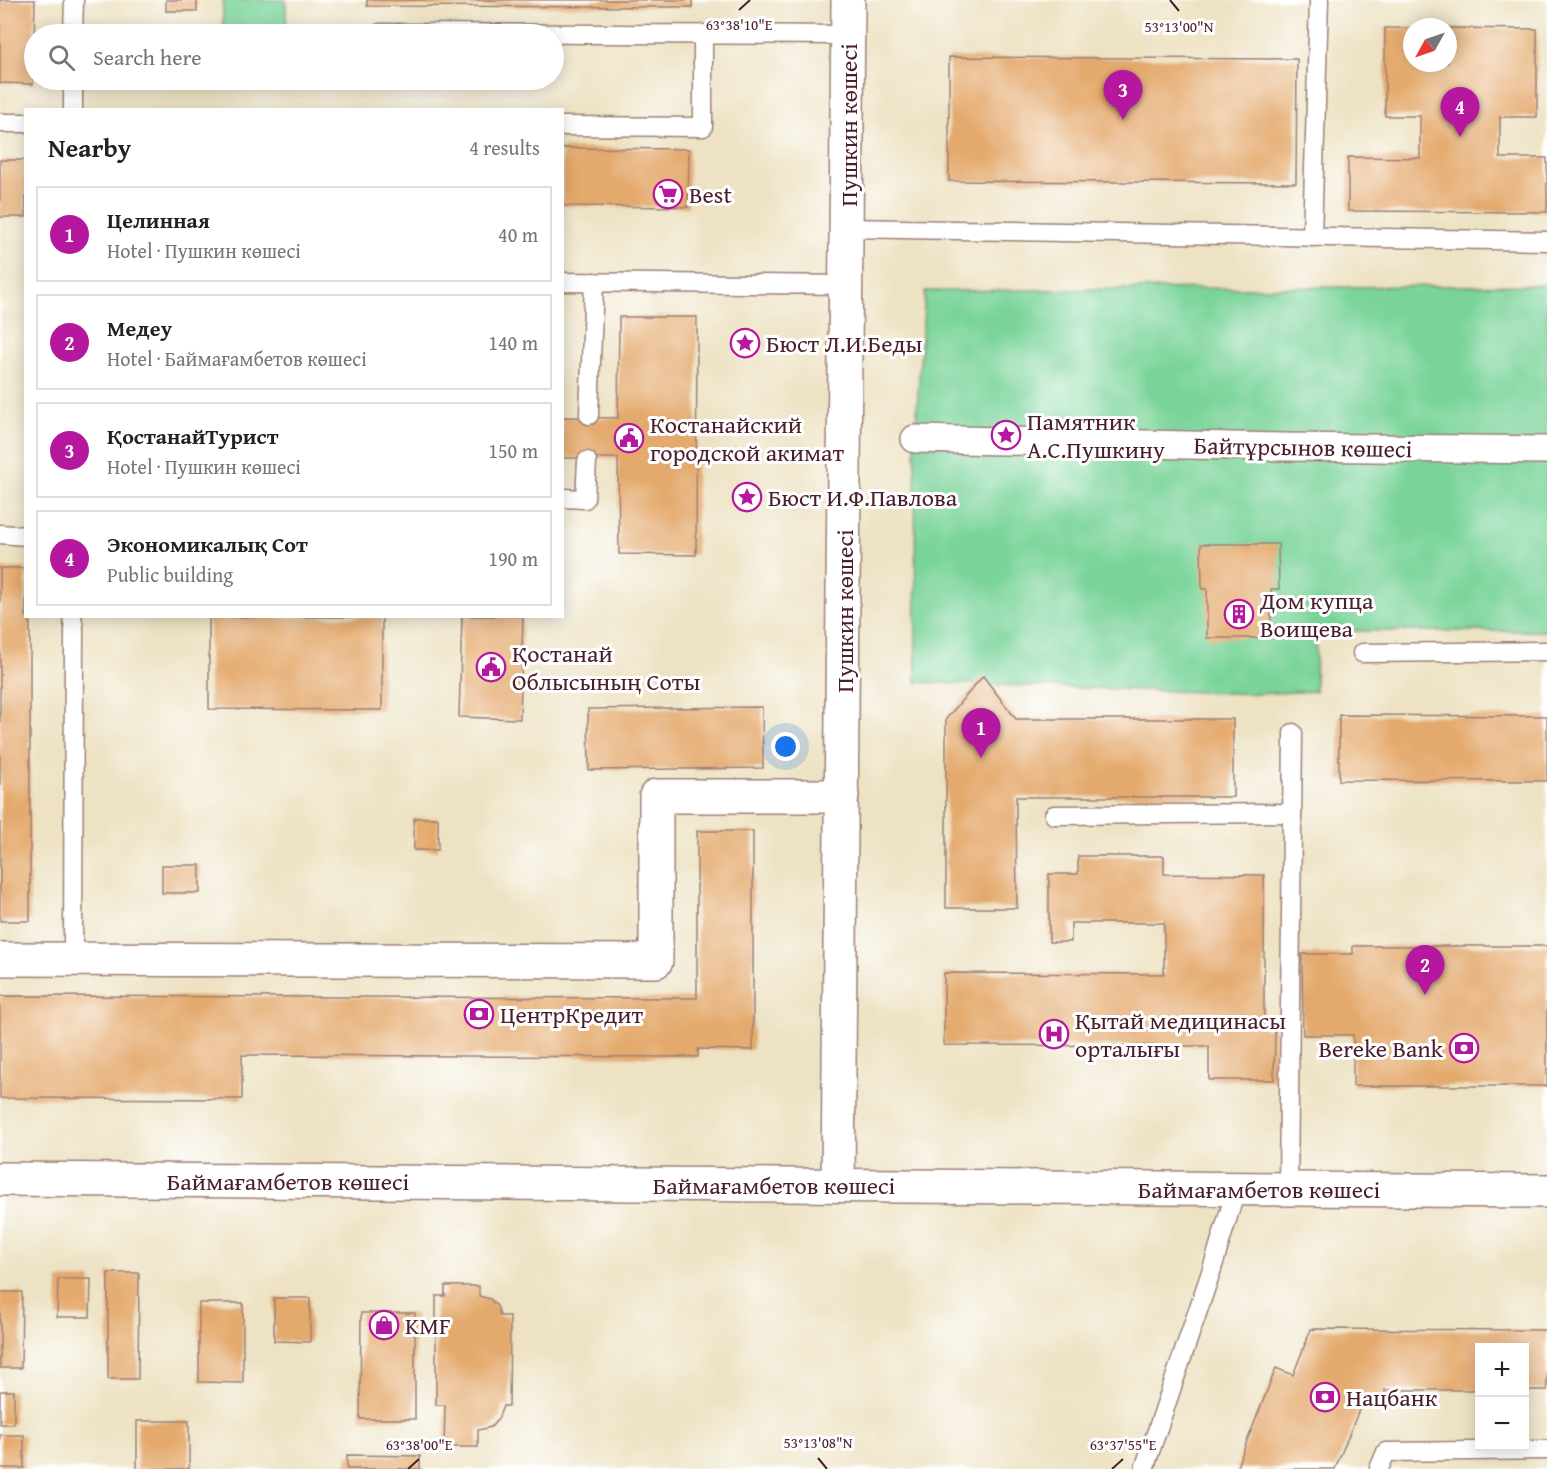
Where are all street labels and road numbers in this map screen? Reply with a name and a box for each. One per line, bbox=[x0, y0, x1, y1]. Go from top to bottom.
street label: Пушкин көшесі bbox=[831, 43, 866, 207]
street label: Байтұрсынов көшесі bbox=[1193, 428, 1413, 466]
street label: Пушкин көшесі bbox=[827, 529, 862, 693]
street label: Баймағамбетов көшесі bbox=[167, 1164, 410, 1199]
street label: Баймағамбетов көшесі bbox=[653, 1168, 896, 1203]
street label: Баймағамбетов көшесі bbox=[1138, 1172, 1381, 1207]

